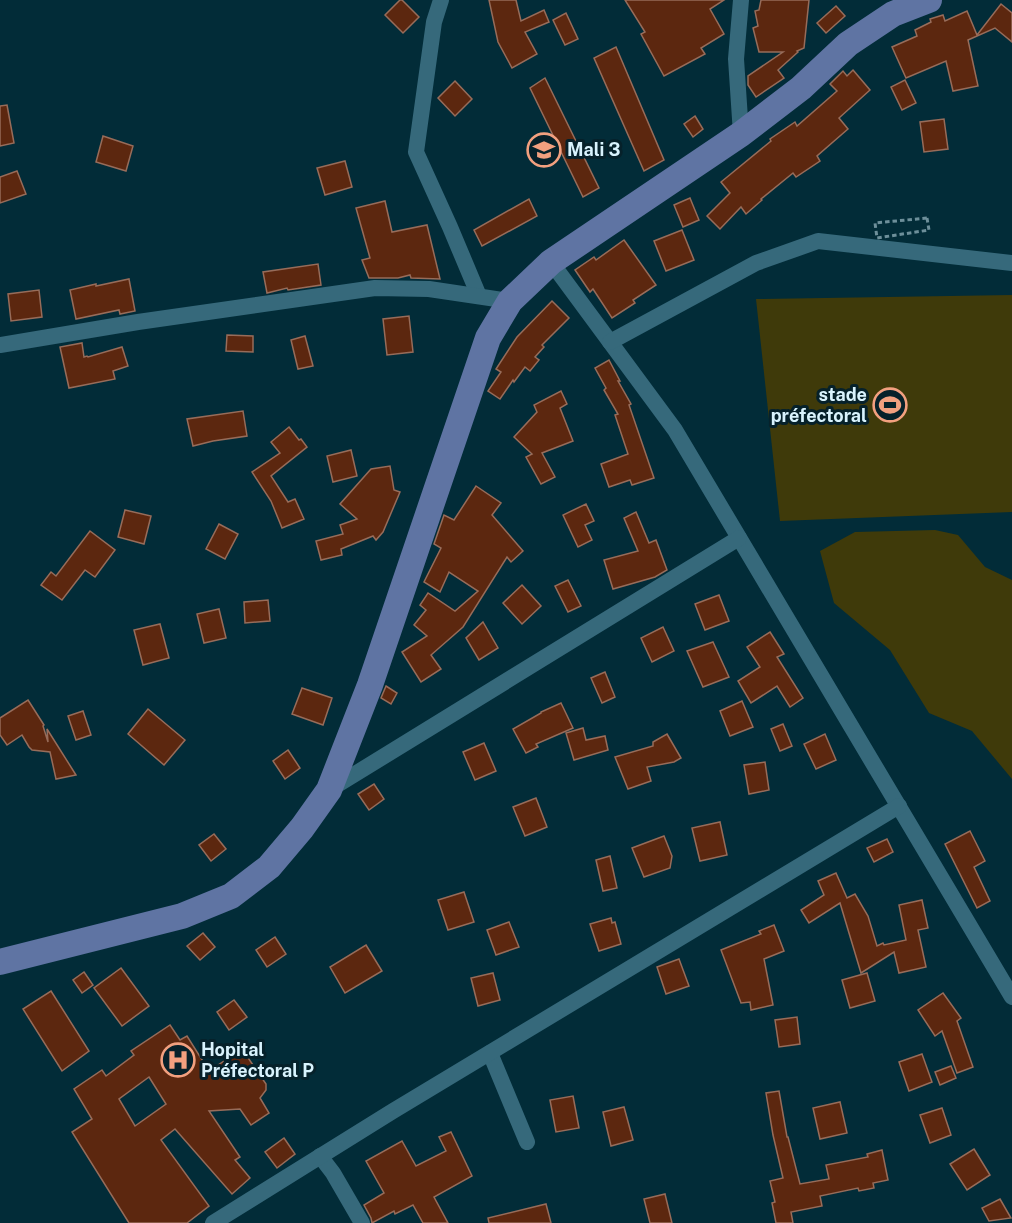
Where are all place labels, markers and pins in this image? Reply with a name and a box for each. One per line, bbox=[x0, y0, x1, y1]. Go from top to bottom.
school or university icon: Mali 3 bbox=[526, 132, 562, 168]
place label: Mali 3 bbox=[567, 139, 620, 160]
place label: stade préfectoral bbox=[771, 384, 867, 426]
sports icon: stade préfectoral bbox=[872, 387, 908, 423]
place label: Hopital Préfectoral P bbox=[201, 1039, 314, 1081]
hospital icon: Hopital Préfectoral P bbox=[160, 1042, 196, 1078]

